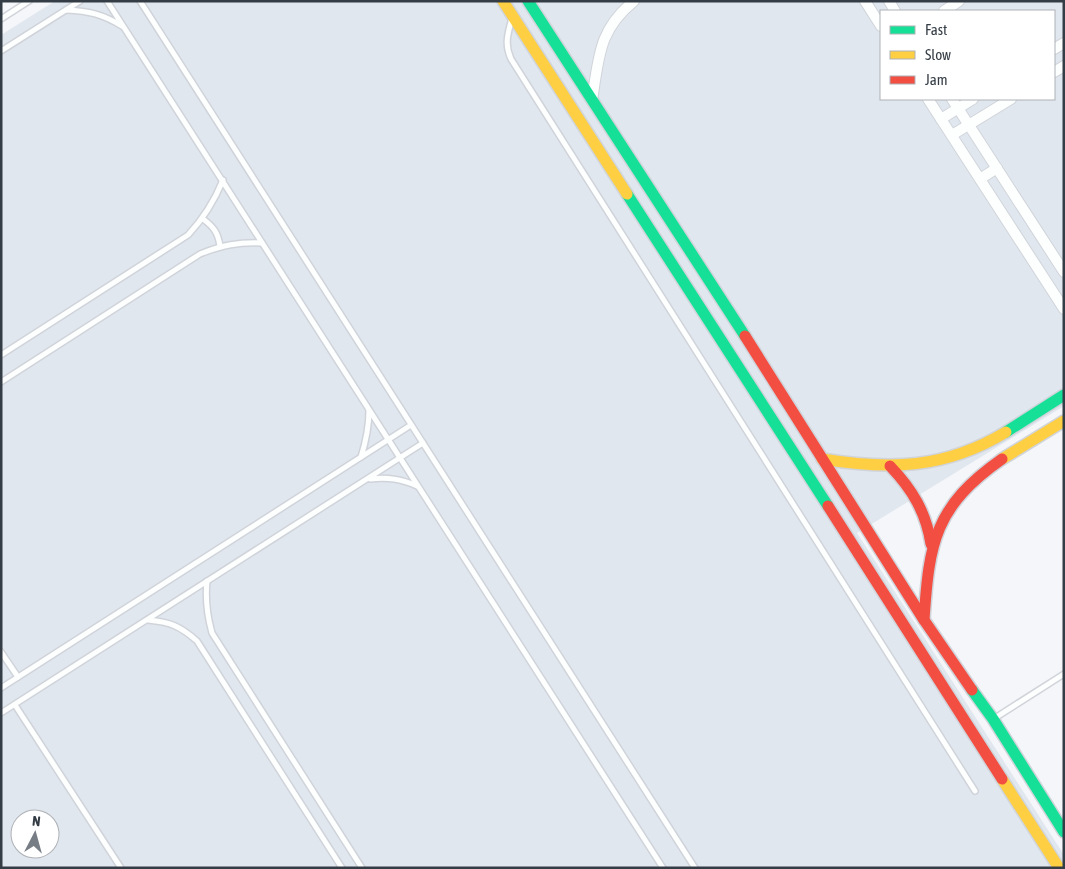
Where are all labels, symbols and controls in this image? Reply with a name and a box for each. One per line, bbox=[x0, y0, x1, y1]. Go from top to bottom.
legend bbox=[880, 10, 1055, 100]
text: Fast bbox=[925, 21, 947, 38]
text: Slow bbox=[925, 46, 951, 63]
text: Jam bbox=[925, 71, 948, 88]
north arrow bbox=[10, 809, 60, 859]
text: N bbox=[31, 813, 41, 829]

